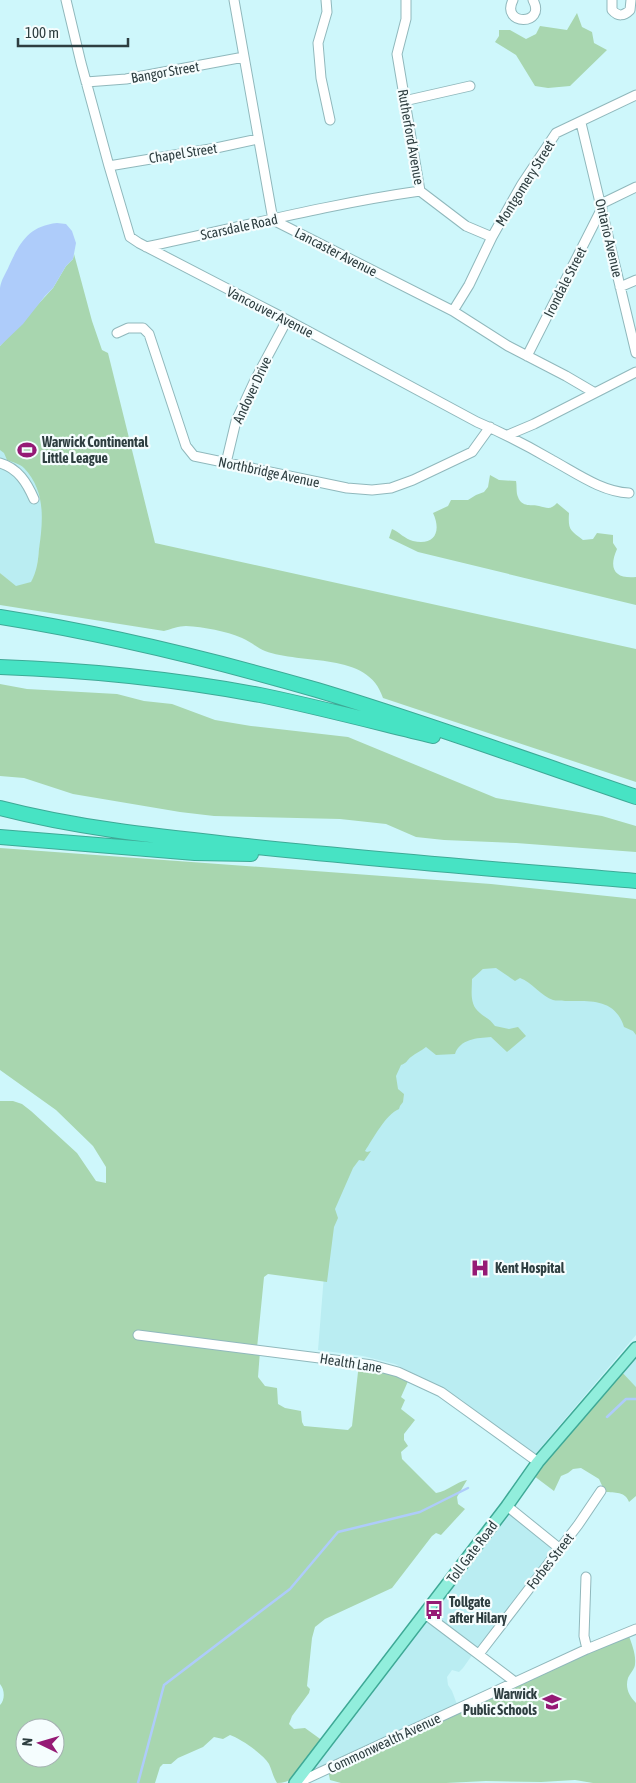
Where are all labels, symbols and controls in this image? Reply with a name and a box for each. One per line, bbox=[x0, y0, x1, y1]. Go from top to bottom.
scale bar bbox=[18, 15, 128, 47]
text: 100 m bbox=[25, 24, 59, 41]
street label: Bangor Street bbox=[130, 58, 200, 86]
street label: Rutherford Avenue bbox=[395, 88, 427, 186]
street label: Montgomery Street bbox=[492, 137, 558, 229]
street label: Chapel Street bbox=[148, 140, 218, 166]
street label: Ontario Avenue bbox=[592, 197, 626, 279]
street label: Scarsdale Road bbox=[199, 211, 279, 243]
street label: Lancaster Avenue bbox=[292, 224, 380, 280]
street label: Irondale Street bbox=[540, 244, 590, 320]
street label: Vancouver Avenue bbox=[224, 283, 316, 341]
street label: Andover Drive bbox=[230, 354, 274, 426]
place label: Warwick Continental Little League bbox=[41, 434, 149, 466]
sports icon: Warwick Continental Little League bbox=[16, 439, 38, 461]
street label: Northbridge Avenue bbox=[217, 453, 321, 491]
hospital icon: Kent Hospital bbox=[469, 1257, 491, 1279]
place label: Kent Hospital bbox=[495, 1260, 565, 1276]
street label: Health Lane bbox=[319, 1350, 383, 1376]
street label: Toll Gate Road bbox=[443, 1518, 501, 1586]
street label: Forbes Street bbox=[523, 1530, 577, 1592]
place label: Tollgate after Hilary bbox=[449, 1594, 507, 1626]
bus stop icon: Tollgate after Hilary bbox=[423, 1599, 445, 1621]
place label: Warwick Public Schools bbox=[463, 1686, 538, 1718]
school or university icon: Warwick Public Schools bbox=[541, 1691, 563, 1713]
street label: Commonwealth Avenue bbox=[325, 1710, 443, 1776]
north arrow bbox=[15, 1718, 65, 1768]
text: N bbox=[19, 1737, 35, 1747]

